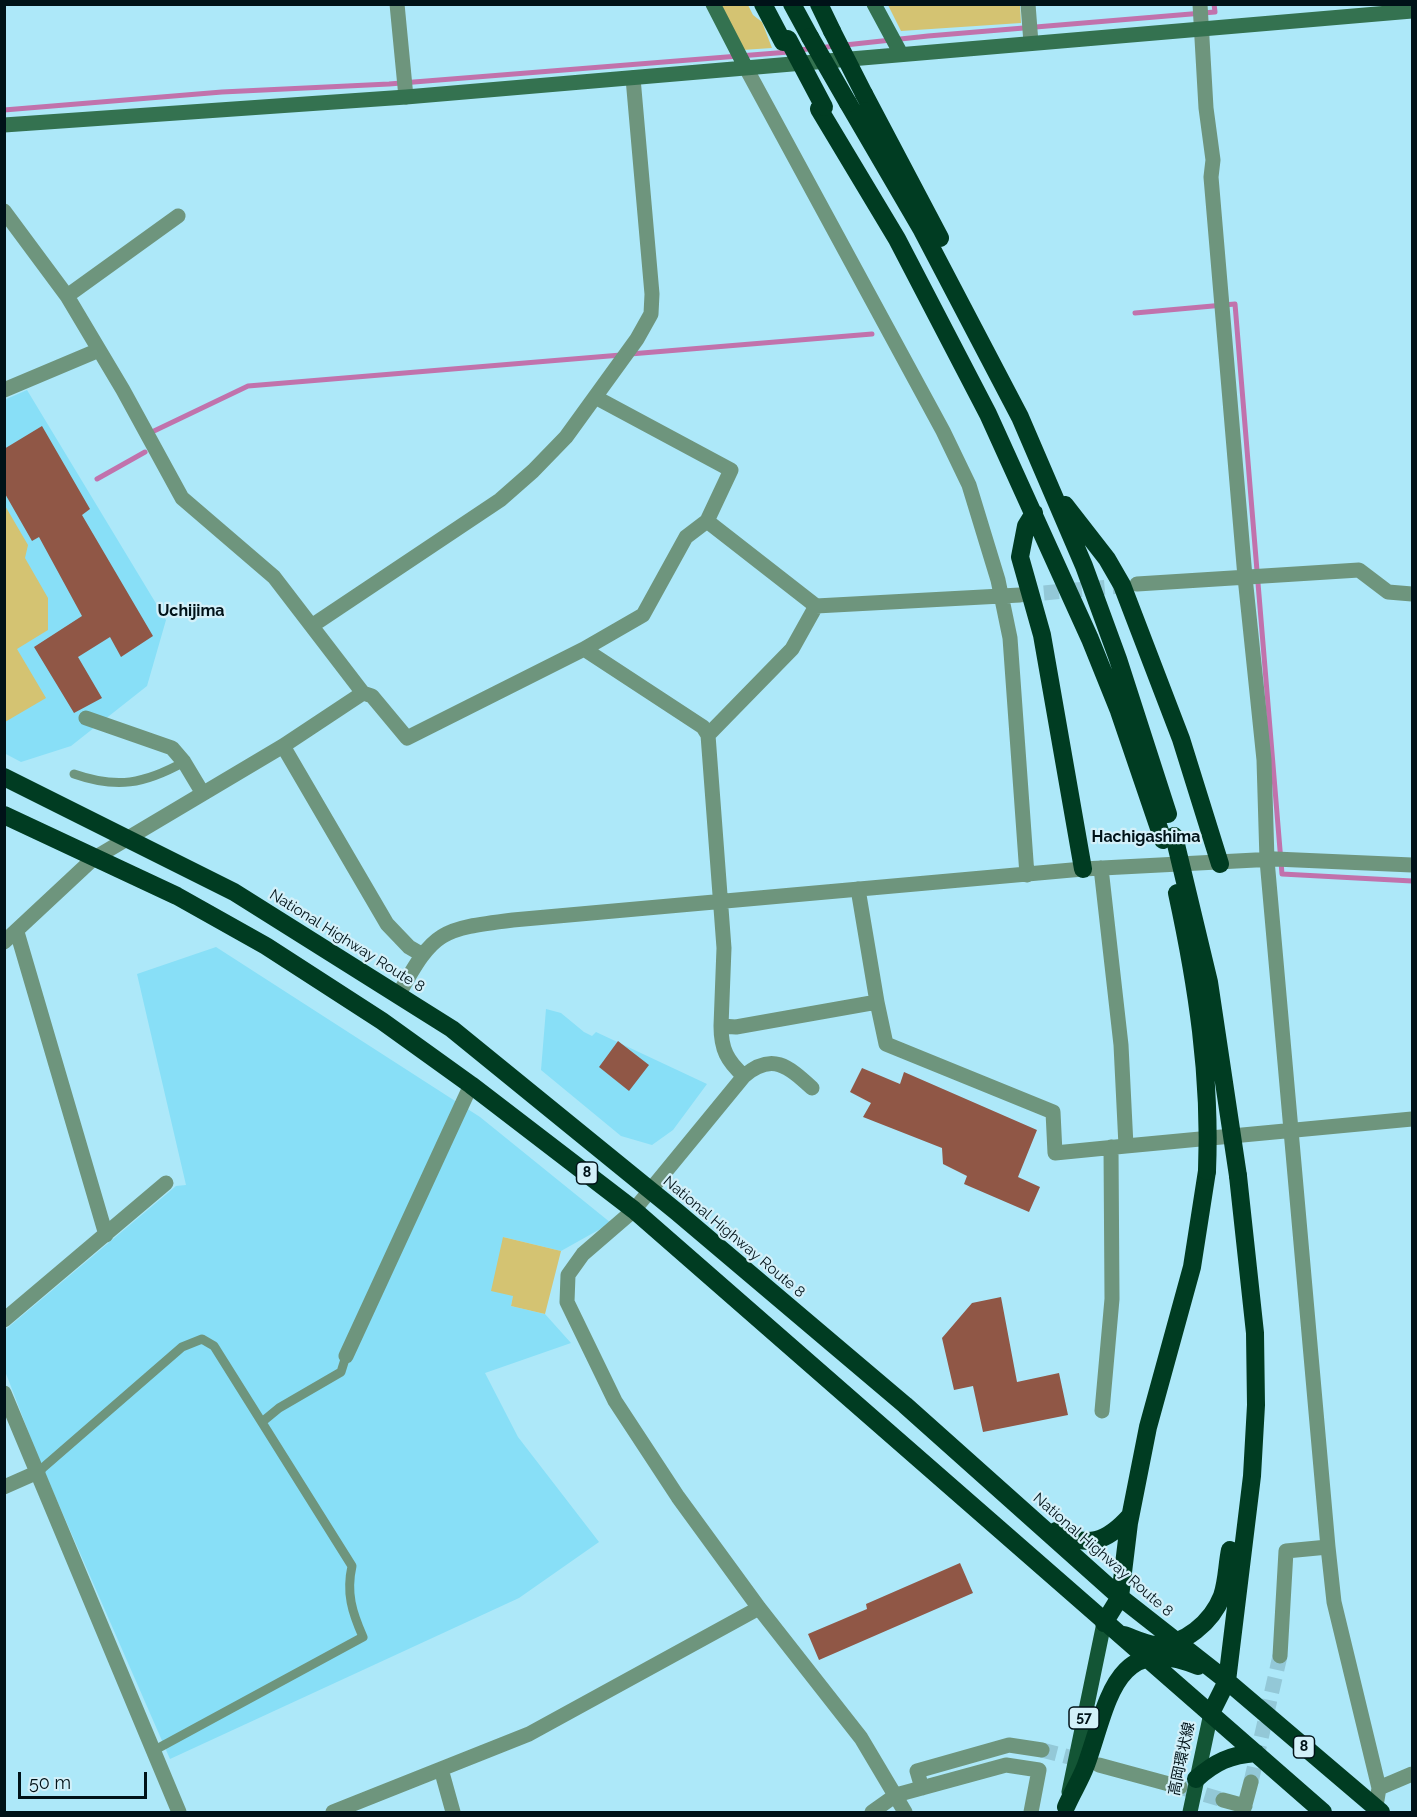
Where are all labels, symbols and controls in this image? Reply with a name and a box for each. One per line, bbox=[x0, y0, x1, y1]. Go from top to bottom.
district label: Uchijima bbox=[158, 601, 224, 621]
district label: Hachigashima bbox=[1092, 827, 1200, 847]
street label: National Highway Route 8 bbox=[266, 886, 428, 996]
road number: 8 bbox=[576, 1162, 598, 1184]
street label: National Highway Route 8 bbox=[659, 1172, 809, 1302]
street label: National Highway Route 8 bbox=[1029, 1489, 1177, 1621]
road number: 57 bbox=[1069, 1707, 1099, 1729]
street label: 高岡環状線 bbox=[1165, 1720, 1199, 1798]
road number: 8 bbox=[1294, 1736, 1314, 1758]
scale bar bbox=[21, 1760, 150, 1798]
text: 50 m bbox=[29, 1772, 71, 1793]

